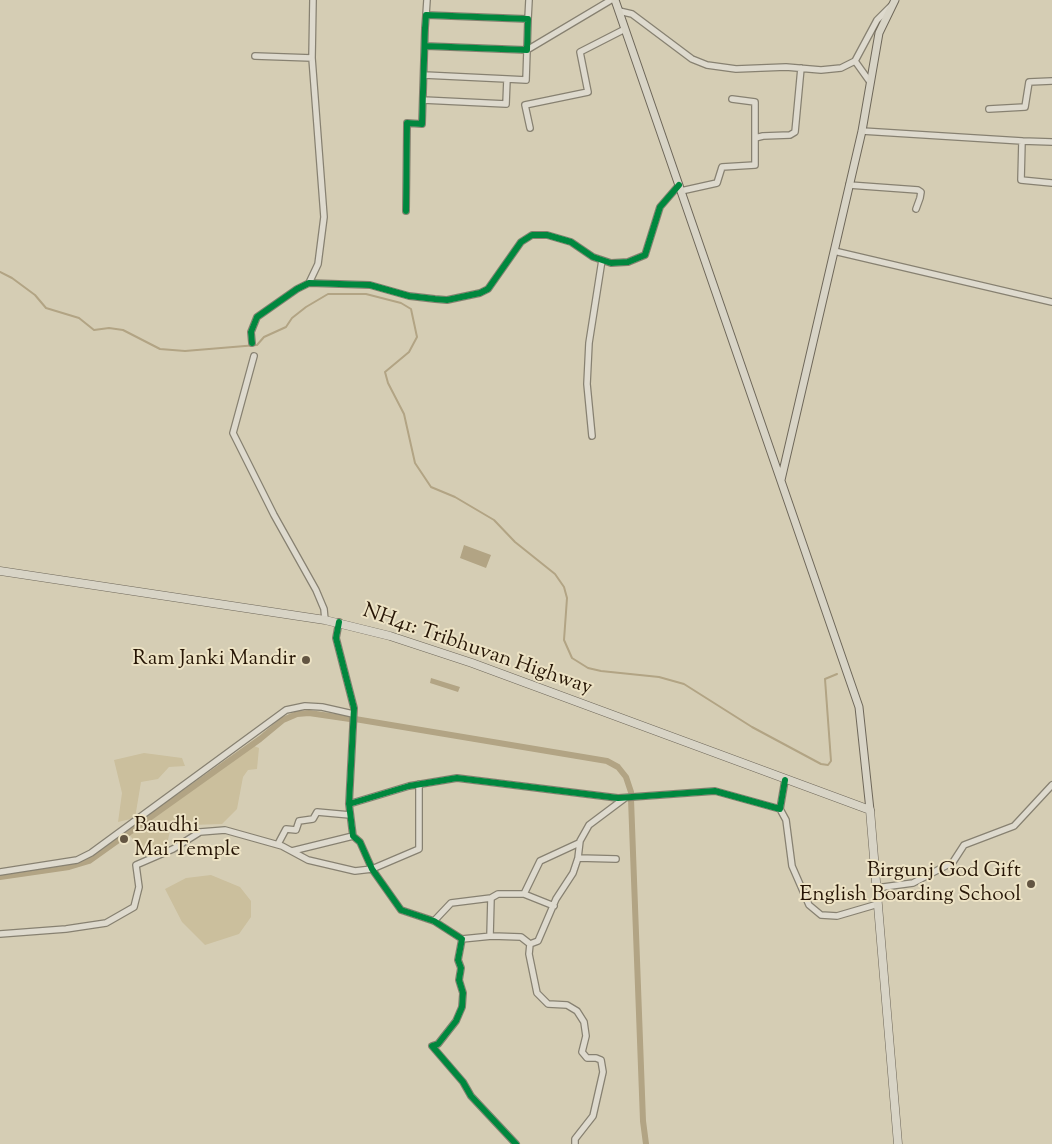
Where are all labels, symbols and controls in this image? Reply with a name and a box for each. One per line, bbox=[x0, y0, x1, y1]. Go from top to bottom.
street label: NH41: Tribhuvan Highway bbox=[359, 600, 595, 702]
place label: Ram Janki Mandir bbox=[133, 647, 296, 673]
marker: Ram Janki Mandir bbox=[300, 654, 312, 666]
place label: Baudhi Mai Temple bbox=[134, 814, 240, 864]
marker: Baudhi Mai Temple bbox=[118, 833, 130, 845]
place label: Birgunj God Gift English Boarding School bbox=[800, 859, 1021, 909]
marker: Birgunj God Gift English Boarding School bbox=[1025, 878, 1037, 890]

